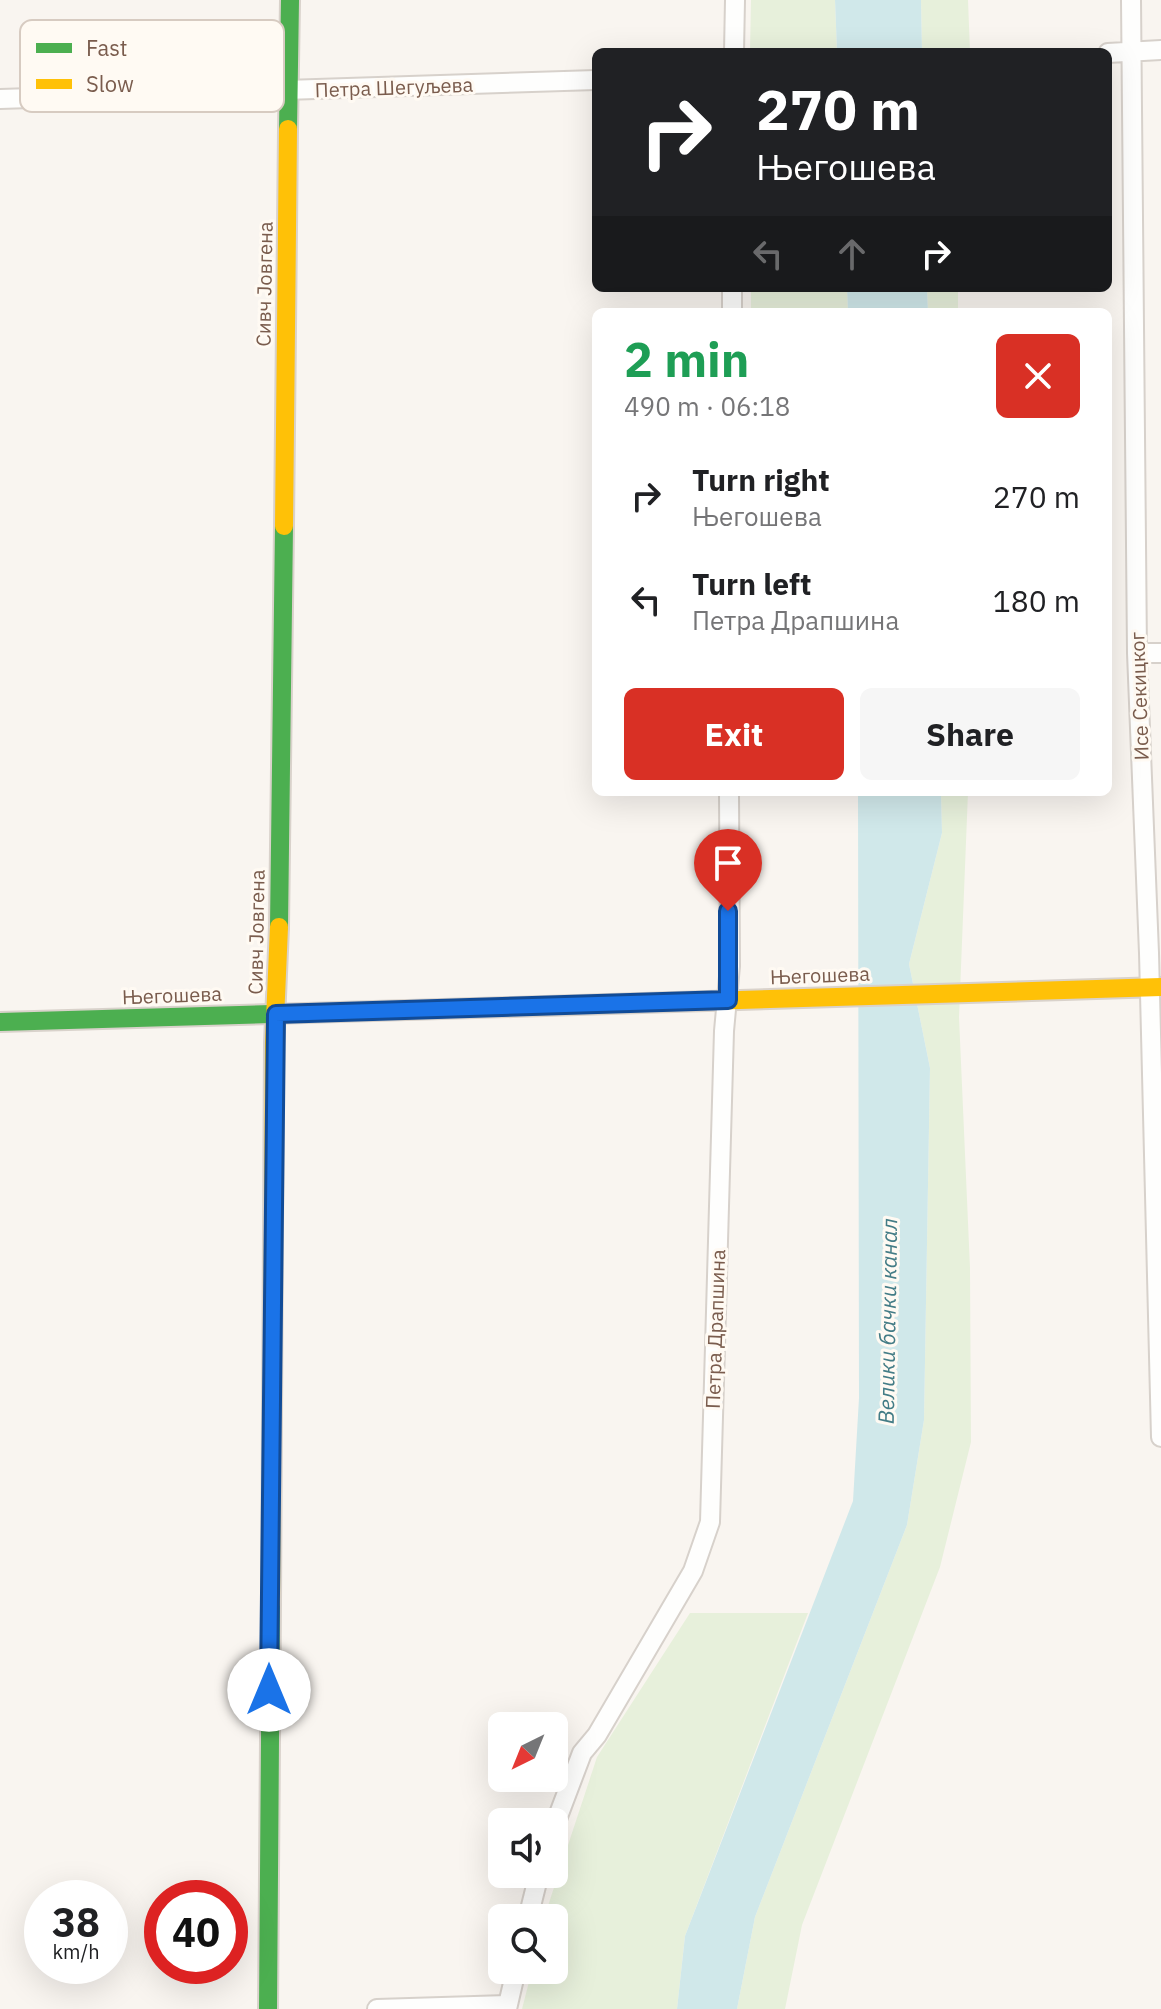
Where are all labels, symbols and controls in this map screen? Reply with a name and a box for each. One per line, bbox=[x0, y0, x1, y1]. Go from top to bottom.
legend bbox=[20, 20, 284, 112]
text: Fast bbox=[86, 33, 127, 62]
text: Slow bbox=[86, 69, 134, 98]
street label: Петра Шегуљева bbox=[314, 71, 474, 103]
text: 270 m bbox=[756, 73, 920, 145]
icon: right bbox=[624, 80, 728, 184]
text: Његошева bbox=[756, 143, 936, 190]
street label: Сивч Јовгена bbox=[249, 221, 279, 347]
icon: left bbox=[746, 232, 790, 276]
icon: ahead bbox=[830, 232, 874, 276]
icon: right bbox=[914, 232, 958, 276]
text: 2 min bbox=[624, 328, 749, 390]
button: close bbox=[996, 334, 1080, 418]
text: 490 m · 06:18 bbox=[624, 389, 790, 423]
text: Turn right bbox=[692, 460, 830, 499]
icon: right bbox=[624, 474, 668, 518]
text: 270 m bbox=[993, 477, 1080, 516]
text: Његошева bbox=[692, 499, 822, 533]
text: Turn left bbox=[692, 564, 811, 603]
icon: left bbox=[624, 578, 668, 622]
text: 180 m bbox=[993, 581, 1080, 620]
text: Петра Драпшина bbox=[692, 603, 899, 637]
street label: Исе Секицког bbox=[1123, 631, 1155, 761]
button: Exit bbox=[624, 688, 844, 780]
button: Share bbox=[860, 688, 1080, 780]
pin bbox=[694, 829, 762, 911]
icon: arrive bbox=[706, 841, 750, 885]
street label: Сивч Јовгена bbox=[241, 869, 271, 995]
street label: Његошева bbox=[770, 960, 871, 990]
street label: Његошева bbox=[122, 980, 223, 1010]
water label: Велики бачки канал bbox=[871, 1218, 903, 1424]
street label: Петра Драпшина bbox=[699, 1249, 731, 1409]
position arrow bbox=[227, 1648, 311, 1732]
north arrow bbox=[488, 1712, 568, 1792]
map controls bbox=[488, 1712, 568, 1984]
button: sound bbox=[488, 1808, 568, 1888]
speed limit sign: 40 bbox=[144, 1880, 248, 1984]
text: 38 bbox=[52, 1896, 100, 1948]
button: search bbox=[488, 1904, 568, 1984]
text: km/h bbox=[52, 1938, 100, 1965]

